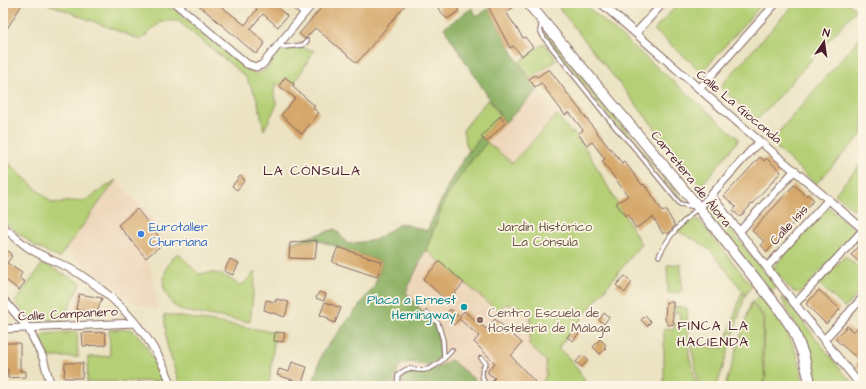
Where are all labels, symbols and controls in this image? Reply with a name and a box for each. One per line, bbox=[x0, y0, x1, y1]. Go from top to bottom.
north arrow bbox=[804, 22, 844, 62]
text: N bbox=[821, 25, 831, 41]
street label: Calle La Gioconda bbox=[692, 66, 786, 148]
street label: Carretera de Álora bbox=[647, 127, 736, 231]
district label: LA CÓNSULA bbox=[263, 161, 361, 181]
street label: Calle Isis bbox=[766, 201, 813, 249]
place label: Eurotaller Churriana bbox=[149, 218, 208, 251]
park label: Jardín Histórico La Cónsula bbox=[498, 218, 593, 251]
marker: Eurotaller Churriana bbox=[136, 229, 146, 239]
place label: Placa a Ernest Hemingway bbox=[367, 291, 457, 325]
street label: Calle Campanero bbox=[18, 302, 119, 326]
marker: Placa a Ernest Hemingway bbox=[459, 302, 469, 312]
place label: Centro Escuela de Hostelería de Málaga bbox=[488, 304, 611, 338]
marker: Centro Escuela de Hostelería de Málaga bbox=[475, 315, 485, 325]
district label: FINCA LA HACIENDA bbox=[677, 316, 749, 352]

